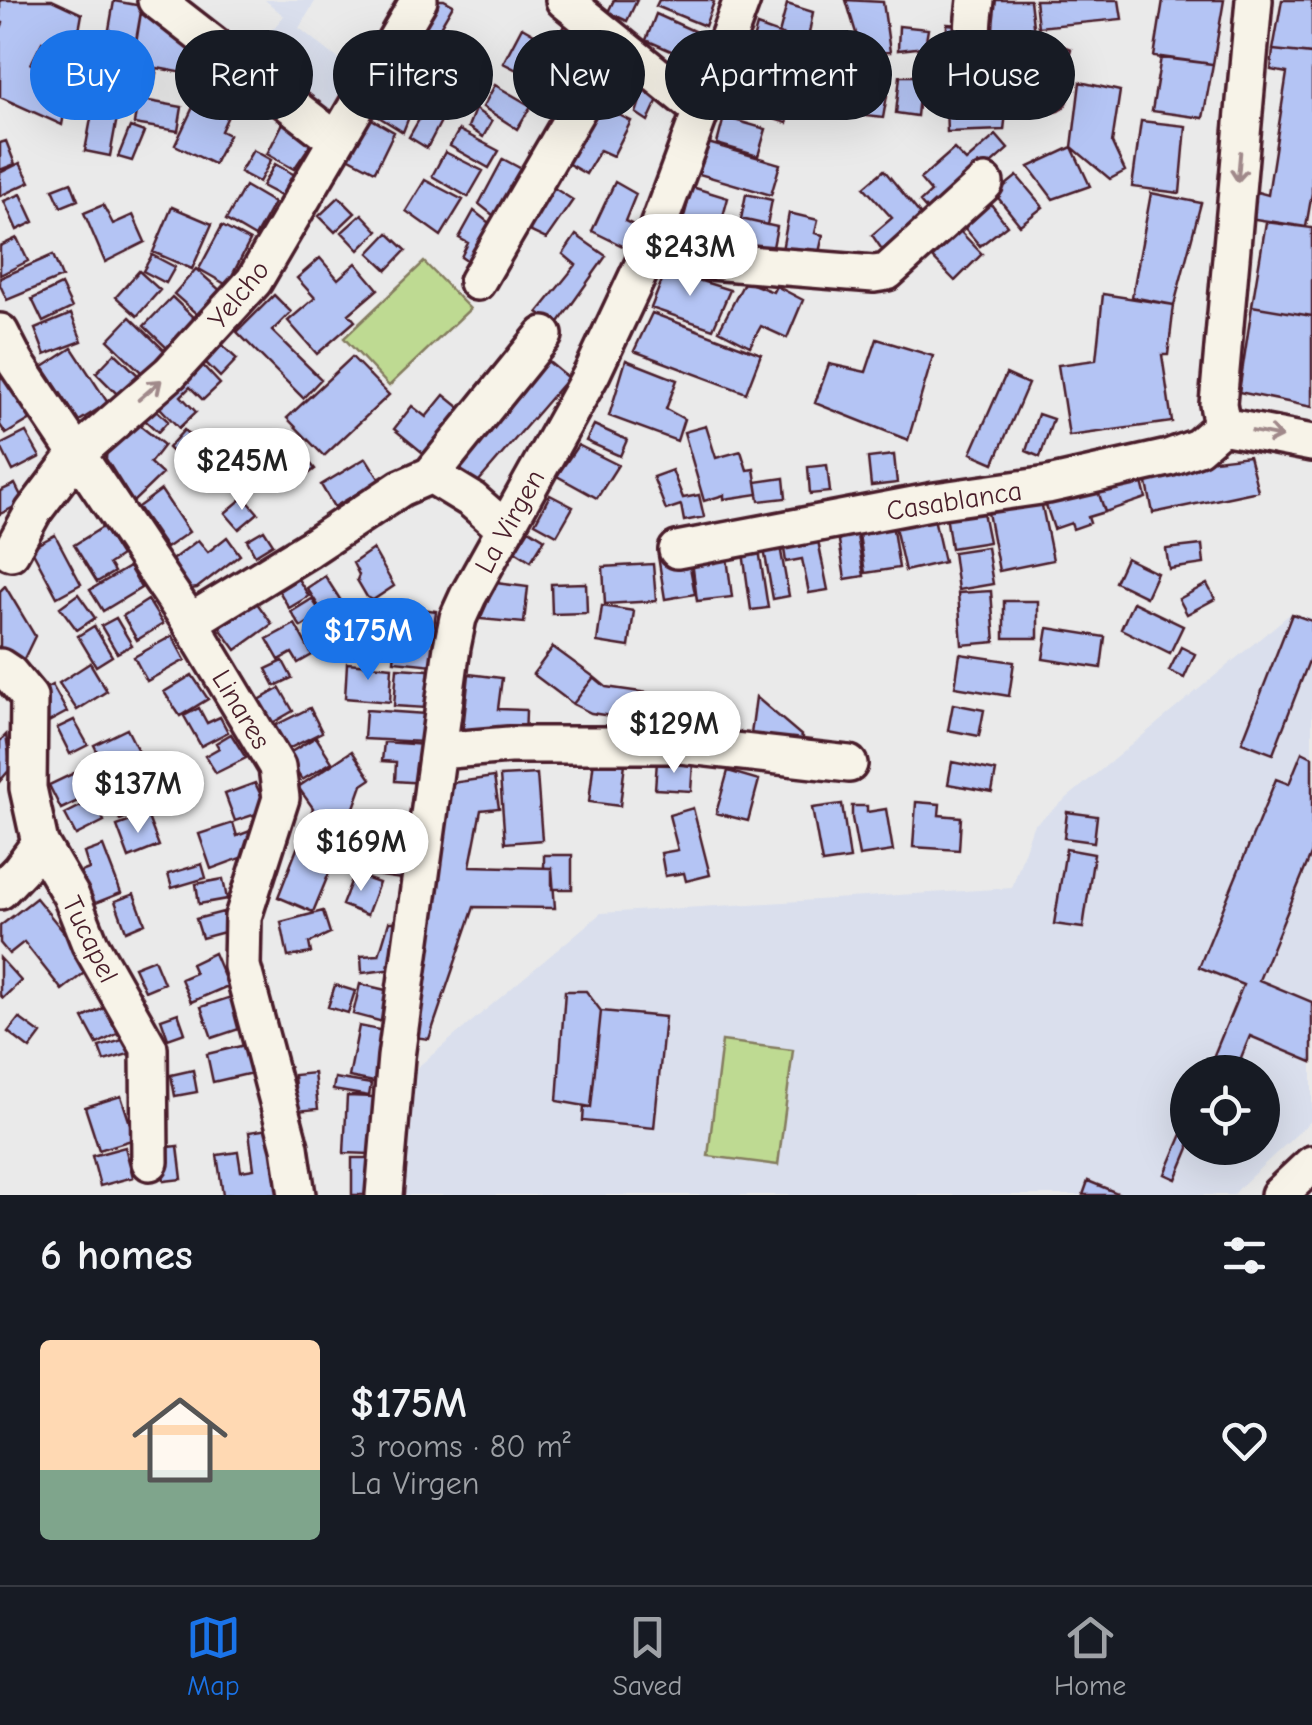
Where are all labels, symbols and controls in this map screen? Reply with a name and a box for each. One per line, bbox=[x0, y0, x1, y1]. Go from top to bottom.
chip: Buy bbox=[30, 30, 155, 120]
chip: Rent bbox=[175, 30, 313, 120]
chip: Filters bbox=[333, 30, 493, 120]
chip: New bbox=[513, 30, 645, 120]
chip: Apartment bbox=[665, 30, 892, 120]
chip: House bbox=[912, 30, 1075, 120]
one-way arrow bbox=[1229, 150, 1248, 182]
pin: $243M bbox=[620, 214, 760, 299]
text: $243M bbox=[645, 228, 735, 265]
street label: Yelcho bbox=[202, 254, 276, 335]
one-way arrow bbox=[137, 379, 162, 402]
one-way arrow bbox=[1250, 425, 1283, 444]
pin: $245M bbox=[172, 428, 312, 513]
text: $245M bbox=[196, 442, 288, 479]
street label: La Virgen bbox=[468, 464, 551, 579]
street label: Casablanca bbox=[884, 474, 1024, 527]
pin: $175M bbox=[298, 598, 438, 683]
text: $175M bbox=[323, 612, 413, 649]
street label: Linares bbox=[205, 664, 277, 755]
pin: $129M bbox=[604, 691, 744, 776]
text: $129M bbox=[629, 705, 719, 742]
pin: $137M bbox=[68, 751, 208, 836]
text: $137M bbox=[94, 765, 182, 802]
pin: $169M bbox=[291, 809, 431, 894]
text: $169M bbox=[315, 823, 407, 860]
street label: Tucapel bbox=[56, 891, 125, 988]
map controls bbox=[1170, 1055, 1280, 1165]
button: locate bbox=[1170, 1055, 1280, 1165]
icon: filters bbox=[1217, 1228, 1272, 1283]
text: 6 homes bbox=[40, 1231, 193, 1280]
text: $175M bbox=[350, 1379, 467, 1428]
icon: home bbox=[120, 1380, 240, 1500]
icon: heart bbox=[1217, 1413, 1272, 1468]
text: 3 rooms · 80 m² bbox=[350, 1428, 571, 1465]
text: La Virgen bbox=[350, 1465, 480, 1502]
tab: Map bbox=[186, 1610, 241, 1702]
tab: Saved bbox=[612, 1610, 682, 1702]
tab: Home bbox=[1054, 1610, 1126, 1702]

